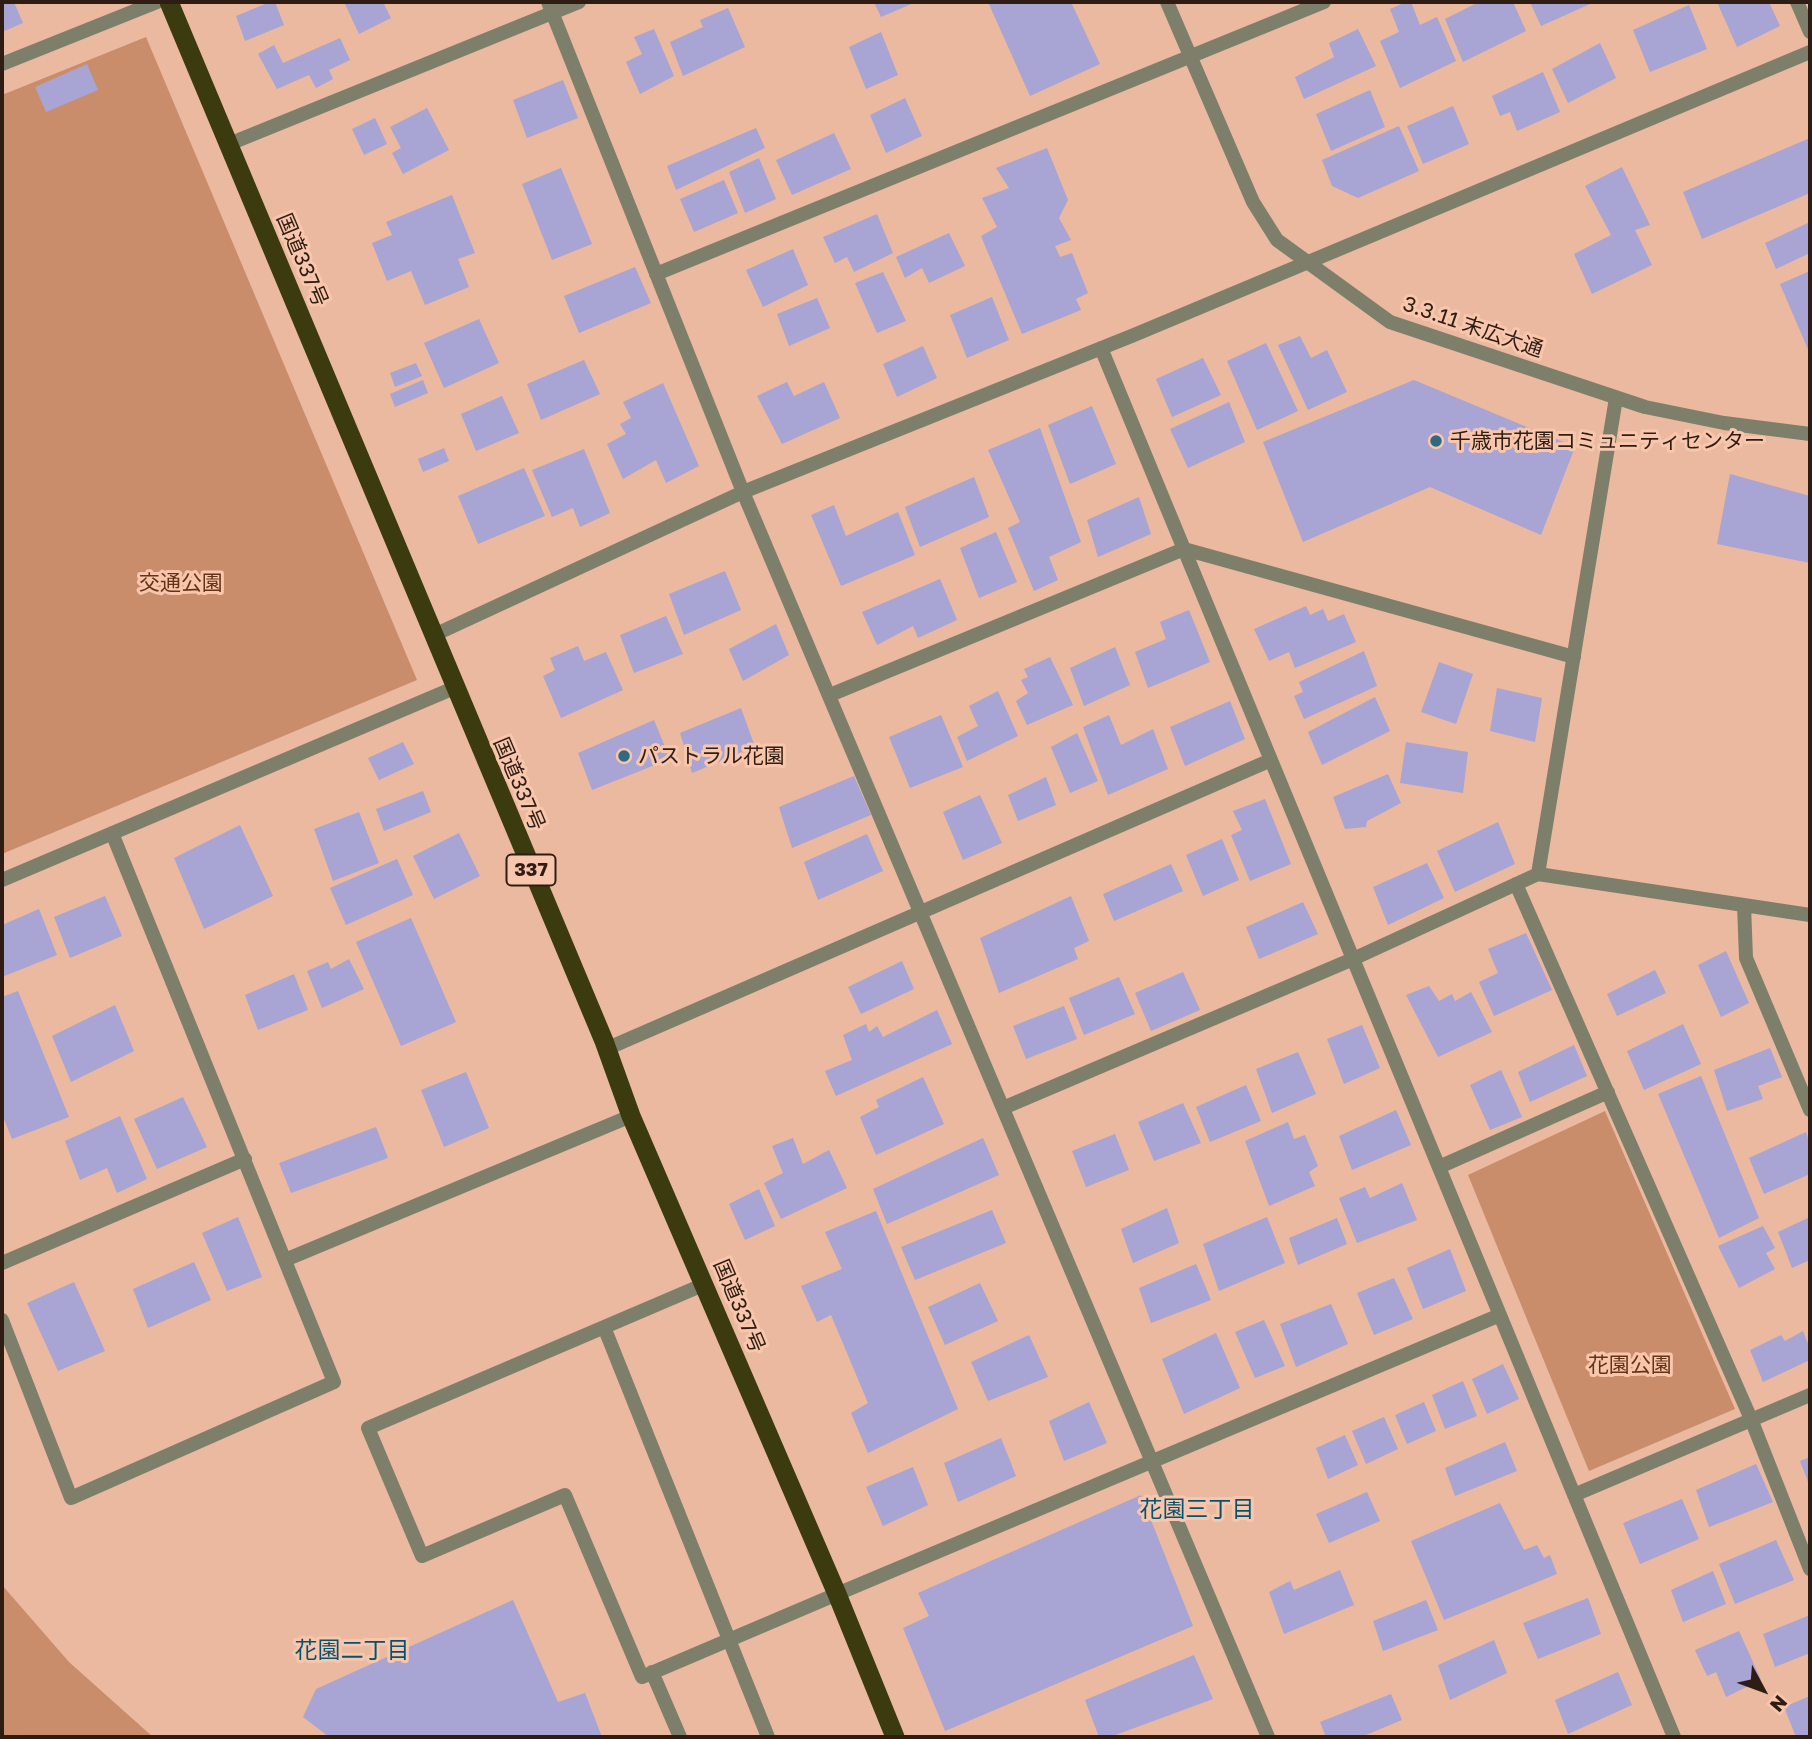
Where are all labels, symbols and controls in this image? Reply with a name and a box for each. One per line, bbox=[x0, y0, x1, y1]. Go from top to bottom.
street label: 国道337号 bbox=[271, 210, 333, 310]
street label: 3.3.11 末広大通 bbox=[1400, 291, 1546, 363]
place label: 千歳市花園コミュニティセンター bbox=[1450, 428, 1765, 454]
marker: 千歳市花園コミュニティセンター bbox=[1428, 433, 1444, 449]
park label: 交通公園 bbox=[139, 570, 223, 596]
street label: 国道337号 bbox=[488, 734, 550, 834]
place label: パストラル花園 bbox=[638, 743, 785, 769]
marker: パストラル花園 bbox=[616, 748, 632, 764]
road number: 337 bbox=[506, 855, 556, 886]
street label: 国道337号 bbox=[708, 1256, 770, 1356]
park label: 花園公園 bbox=[1588, 1352, 1672, 1378]
district label: 花園三丁目 bbox=[1140, 1496, 1254, 1524]
district label: 花園二丁目 bbox=[295, 1637, 409, 1665]
north arrow bbox=[1728, 1655, 1798, 1725]
text: N bbox=[1766, 1691, 1793, 1717]

